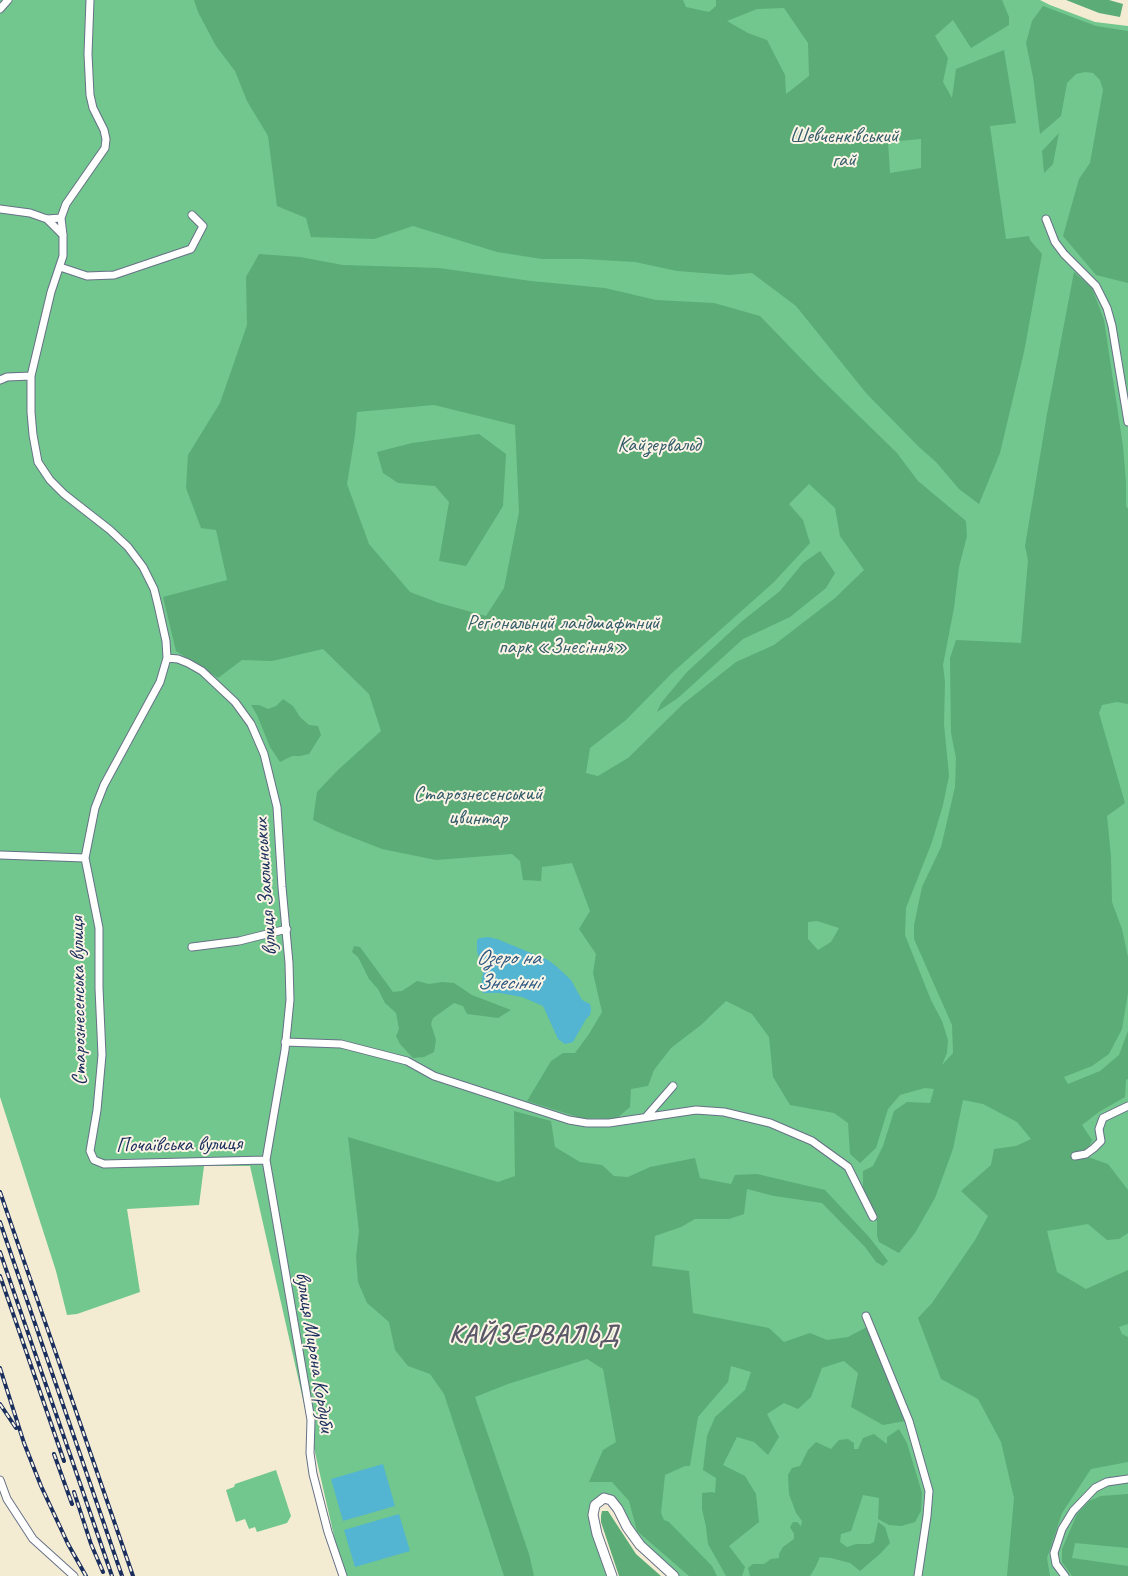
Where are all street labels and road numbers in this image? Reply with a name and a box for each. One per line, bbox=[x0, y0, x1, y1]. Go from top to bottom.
street label: вулиця Заклинських bbox=[249, 817, 283, 957]
street label: Старознесенська вулиця bbox=[65, 916, 93, 1086]
street label: Почаївська вулиця bbox=[116, 1131, 242, 1159]
street label: вулиця Мирона Кордуби bbox=[289, 1270, 339, 1434]

